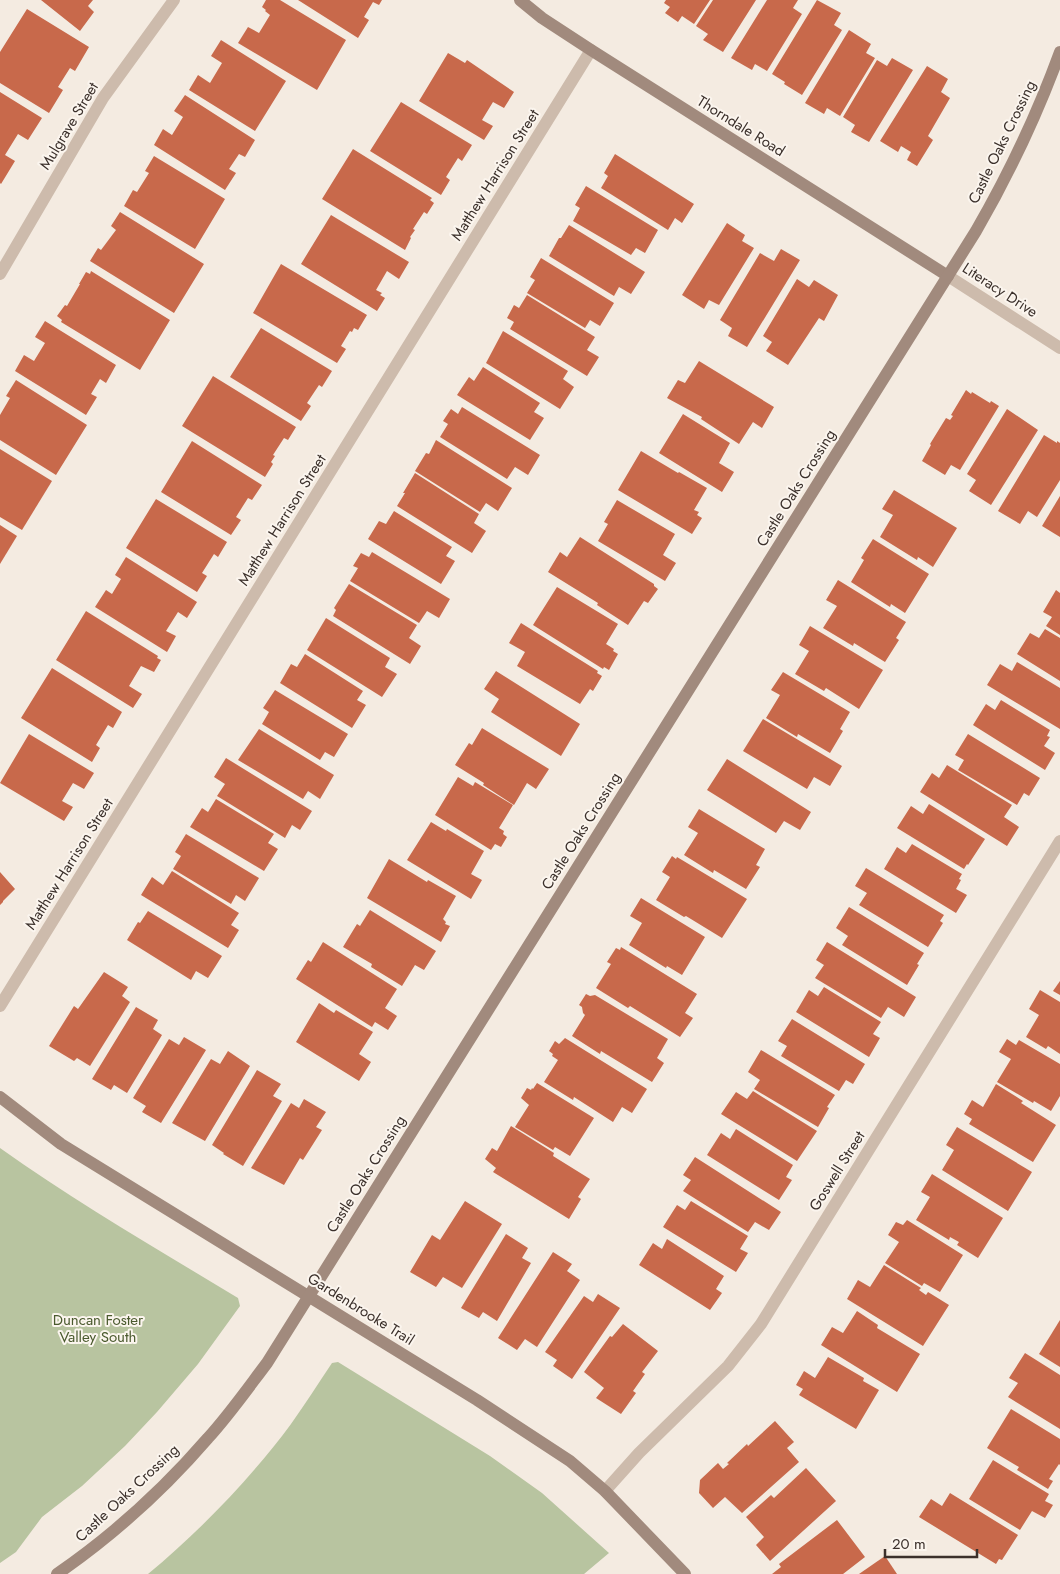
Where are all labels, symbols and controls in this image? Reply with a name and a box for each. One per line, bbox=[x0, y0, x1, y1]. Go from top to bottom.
street label: Castle Oaks Crossing bbox=[963, 77, 1041, 207]
street label: Mulgrave Street bbox=[34, 78, 104, 174]
street label: Thorndale Road bbox=[693, 90, 789, 162]
street label: Matthew Harrison Street bbox=[446, 105, 545, 245]
street label: Literacy Drive bbox=[958, 257, 1042, 323]
street label: Castle Oaks Crossing bbox=[751, 425, 841, 551]
street label: Matthew Harrison Street bbox=[233, 450, 332, 590]
street label: Castle Oaks Crossing bbox=[536, 768, 626, 894]
street label: Matthew Harrison Street bbox=[20, 794, 119, 934]
street label: Castle Oaks Crossing bbox=[321, 1111, 411, 1237]
street label: Goswell Street bbox=[804, 1126, 871, 1215]
street label: Gardenbrooke Trail bbox=[303, 1267, 419, 1351]
park label: Duncan Foster Valley South bbox=[53, 1309, 144, 1348]
street label: Castle Oaks Crossing bbox=[70, 1439, 184, 1547]
scale bar bbox=[885, 1526, 978, 1558]
text: 20 m bbox=[892, 1533, 926, 1555]

